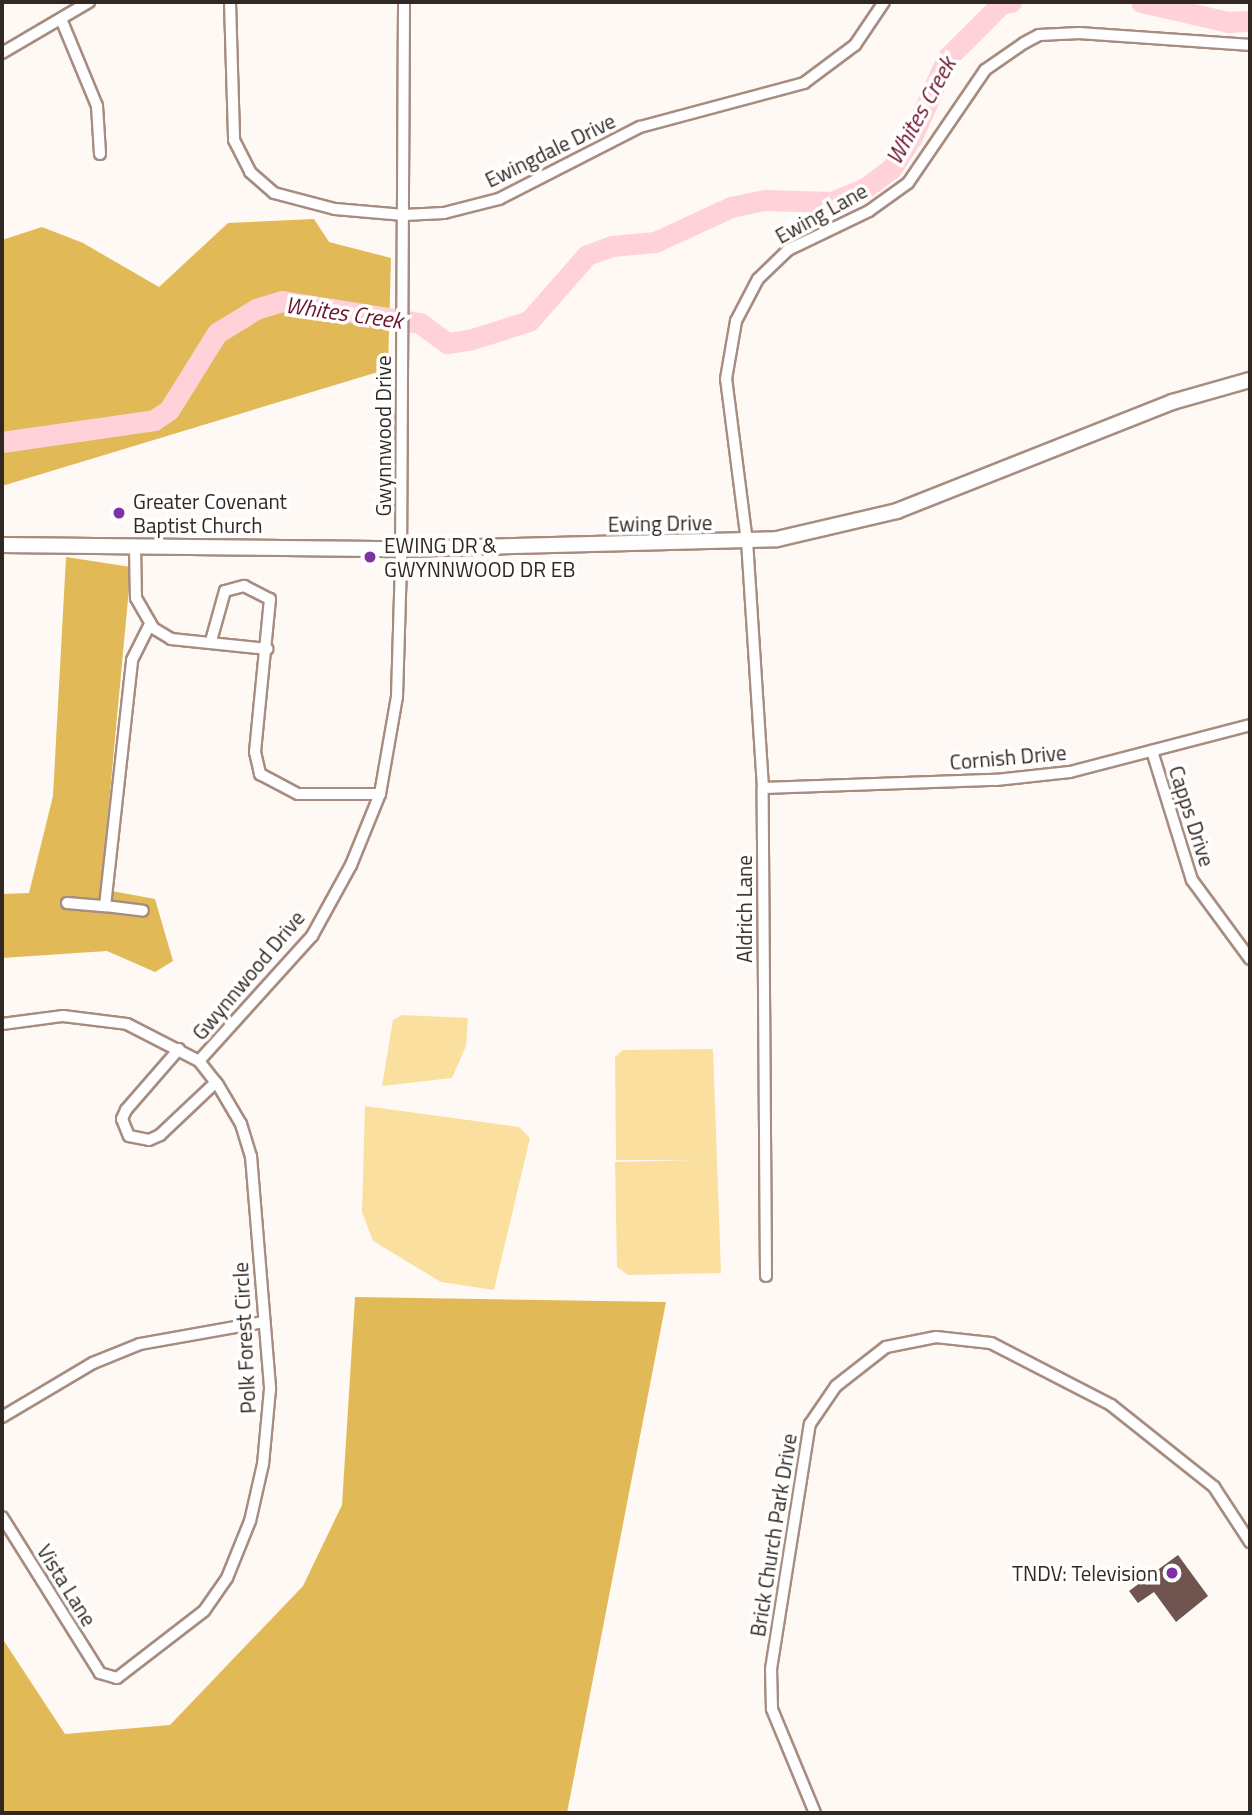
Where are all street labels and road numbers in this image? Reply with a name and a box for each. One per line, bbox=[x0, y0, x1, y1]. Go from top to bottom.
street label: Ewingdale Drive bbox=[481, 108, 619, 192]
street label: Ewing Lane bbox=[771, 177, 871, 249]
street label: Gwynnwood Drive bbox=[370, 355, 396, 517]
street label: Ewing Drive bbox=[608, 509, 712, 537]
street label: Cornish Drive bbox=[949, 739, 1067, 775]
street label: Capps Drive bbox=[1164, 762, 1220, 870]
street label: Aldrich Lane bbox=[731, 855, 757, 963]
street label: Gwynnwood Drive bbox=[187, 905, 309, 1045]
street label: Polk Forest Circle bbox=[227, 1262, 261, 1414]
street label: Brick Church Park Drive bbox=[744, 1432, 802, 1638]
street label: Vista Lane bbox=[32, 1539, 102, 1631]

